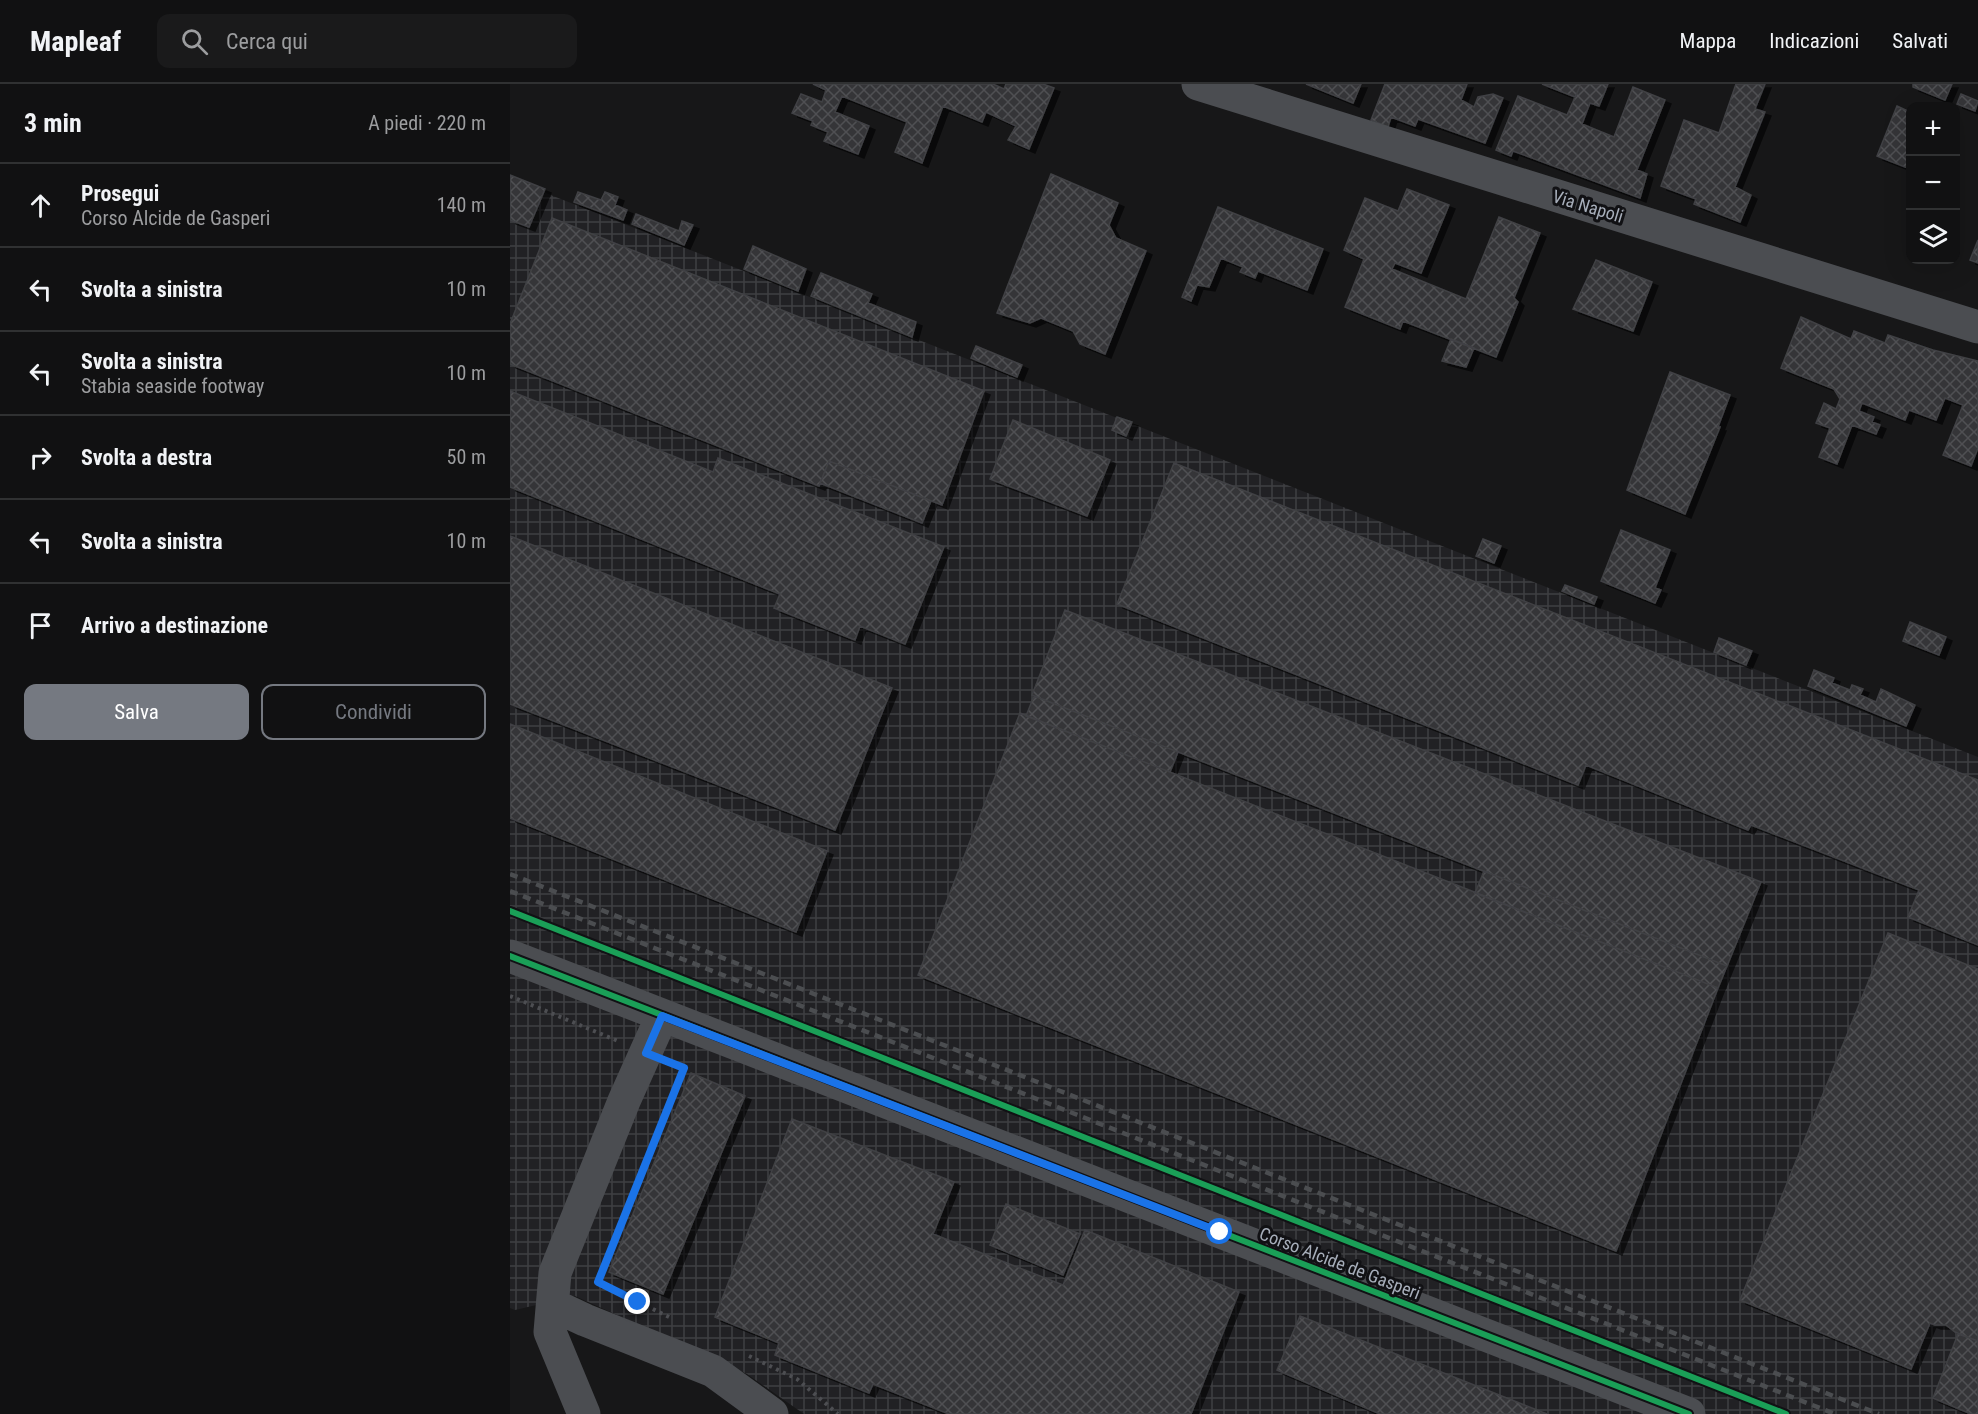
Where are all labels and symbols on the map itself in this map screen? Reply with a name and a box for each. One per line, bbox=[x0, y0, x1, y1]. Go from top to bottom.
street label: Via Napoli bbox=[1550, 185, 1626, 227]
route start bbox=[1206, 1218, 1232, 1244]
street label: Corso Alcide de Gasperi bbox=[1257, 1223, 1423, 1303]
route end bbox=[624, 1288, 650, 1314]

